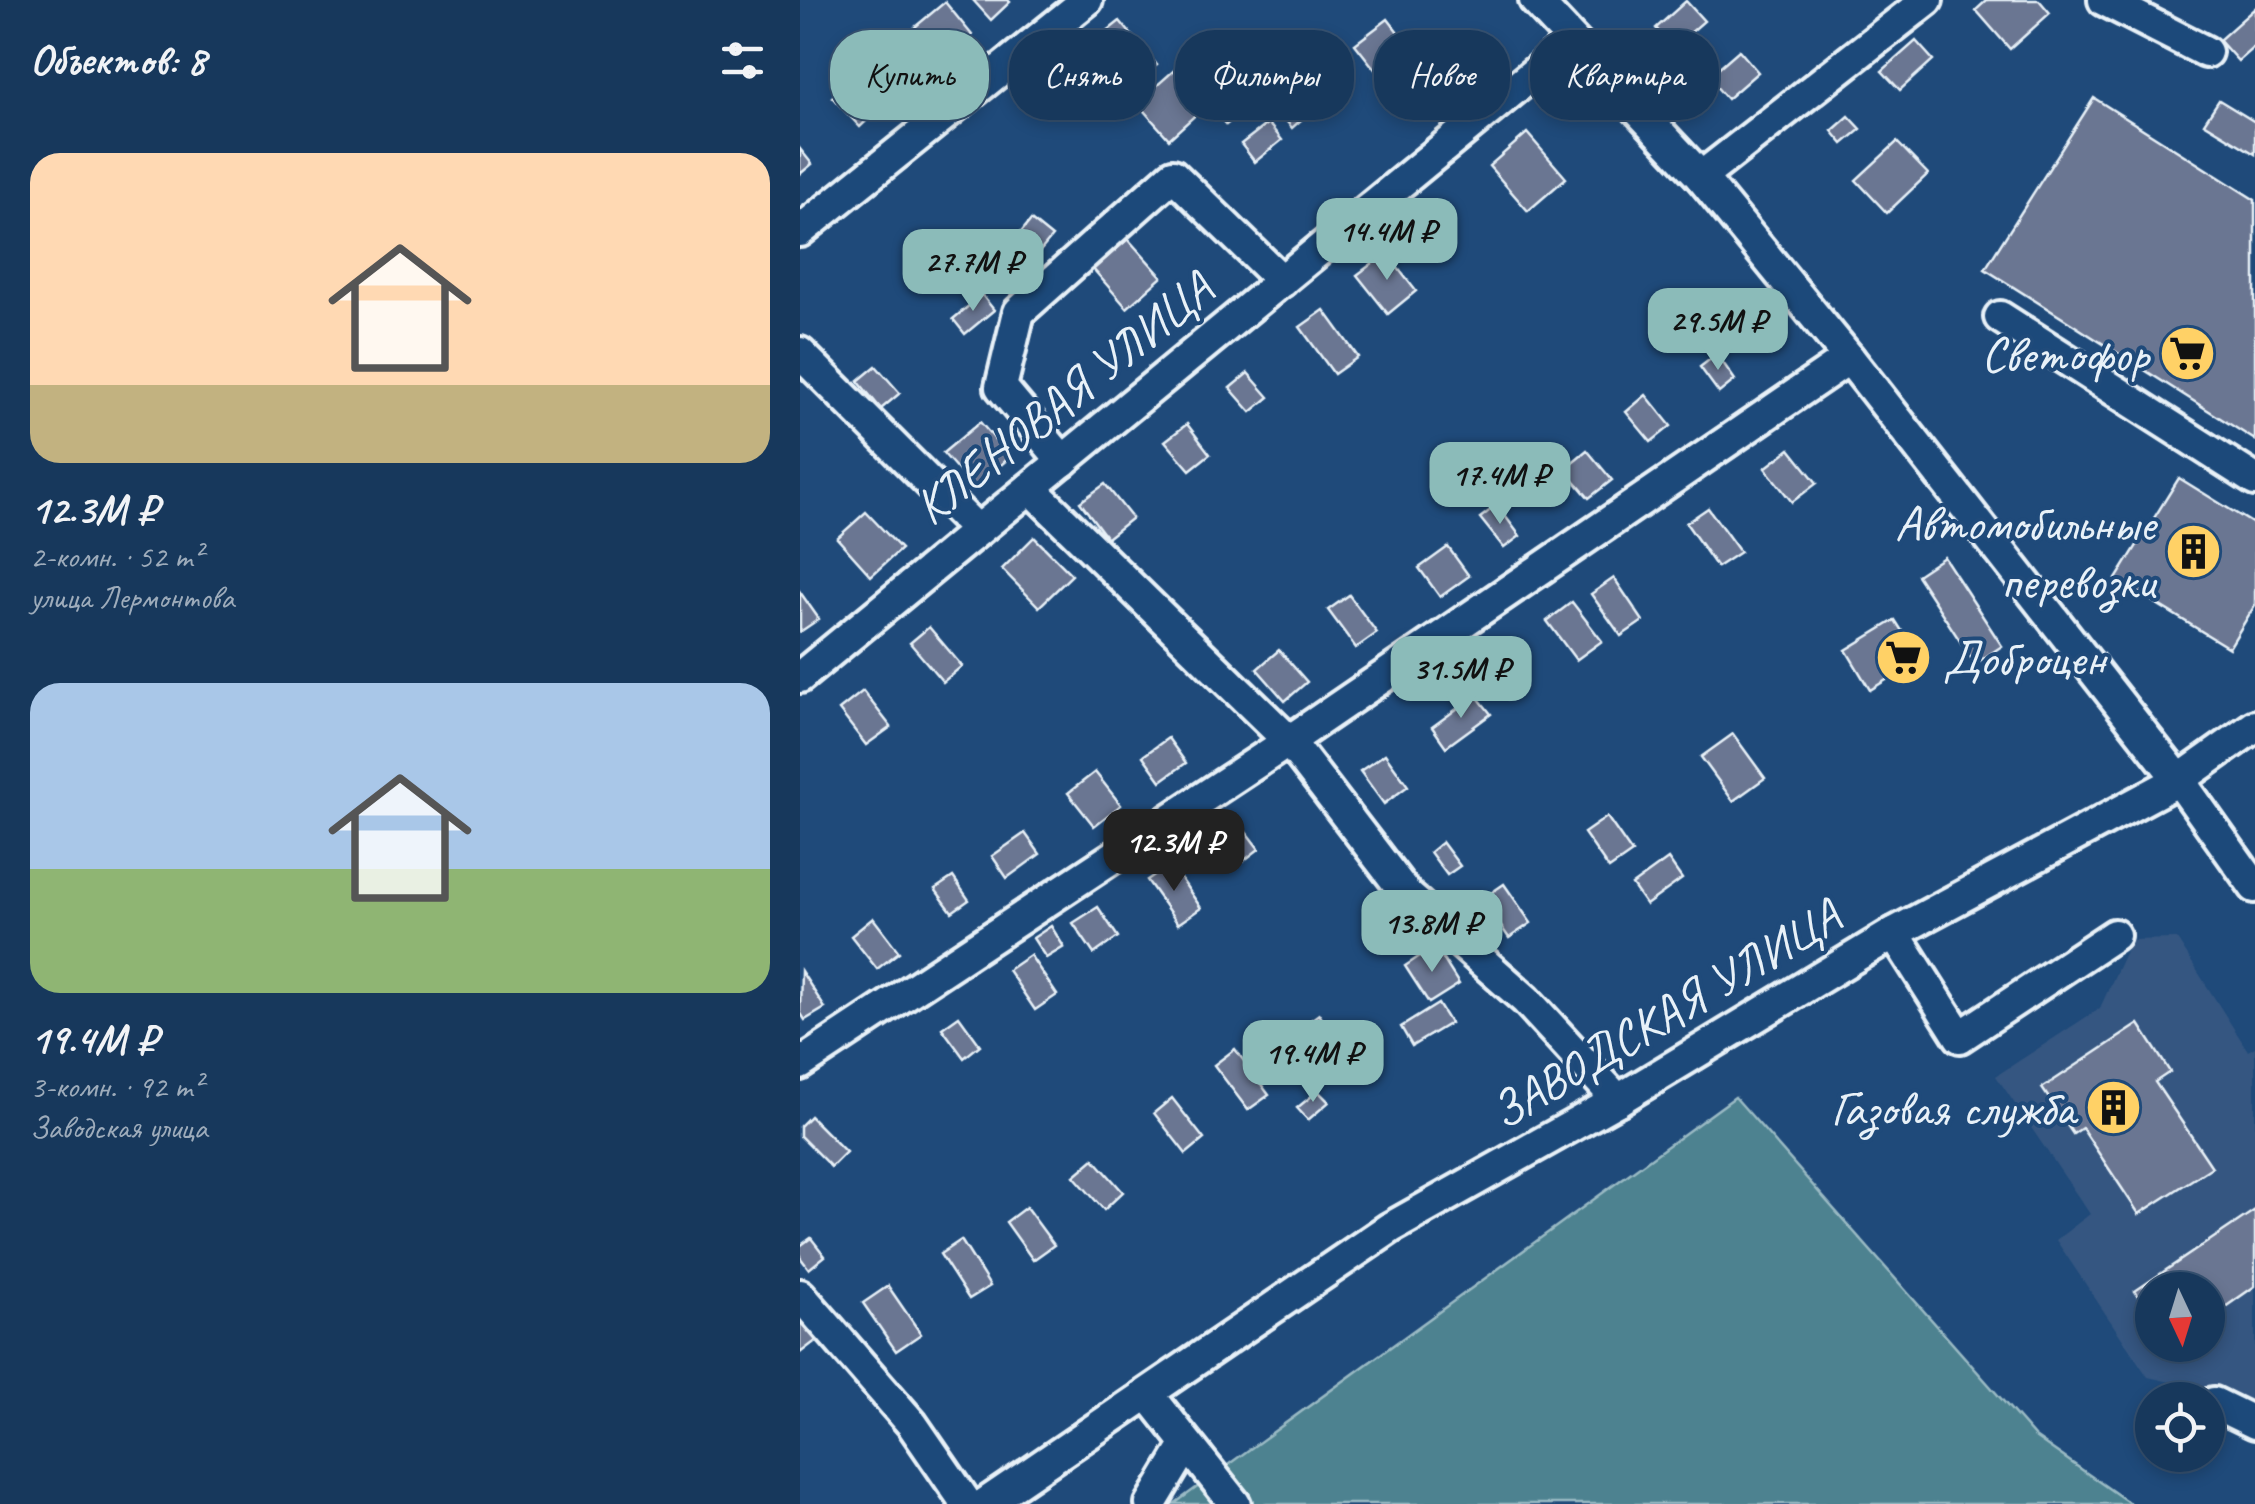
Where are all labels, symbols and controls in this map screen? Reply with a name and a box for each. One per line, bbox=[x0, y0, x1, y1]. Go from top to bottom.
chip: Купить bbox=[830, 30, 989, 120]
chip: Снять bbox=[1009, 30, 1155, 120]
chip: Фильтры bbox=[1175, 30, 1354, 120]
chip: Новое bbox=[1374, 30, 1510, 120]
chip: Квартира bbox=[1530, 30, 1719, 120]
icon: filters bbox=[715, 33, 770, 88]
text: Объектов: 8 bbox=[30, 34, 206, 87]
pin: 14.4M ₽ bbox=[1295, 198, 1479, 283]
text: 14.4M ₽ bbox=[1338, 210, 1436, 251]
icon: home bbox=[310, 218, 490, 398]
pin: 27.7M ₽ bbox=[881, 229, 1065, 314]
text: 27.7M ₽ bbox=[925, 241, 1021, 282]
street label: КЛЕНОВАЯ УЛИЦА bbox=[901, 257, 1227, 538]
pin: 29.5M ₽ bbox=[1626, 288, 1810, 373]
text: 29.5M ₽ bbox=[1670, 300, 1766, 341]
place label: Светофор bbox=[1981, 323, 2151, 386]
supermarket icon: Светофор bbox=[2158, 324, 2218, 384]
pin: 17.4M ₽ bbox=[1408, 442, 1592, 527]
text: 17.4M ₽ bbox=[1451, 454, 1549, 495]
text: 12.3M ₽ bbox=[30, 483, 158, 536]
place label: Автомобильные перевозки bbox=[1895, 492, 2159, 613]
building icon: Автомобильные перевозки bbox=[2164, 522, 2224, 582]
text: 2-комн. · 52 m² bbox=[30, 536, 202, 577]
text: улица Лермонтова bbox=[30, 577, 234, 618]
place label: Доброцен bbox=[1943, 627, 2108, 690]
supermarket icon: Доброцен bbox=[1874, 628, 1934, 688]
pin: 31.5M ₽ bbox=[1369, 636, 1553, 721]
text: 31.5M ₽ bbox=[1413, 648, 1509, 689]
icon: home bbox=[310, 748, 490, 928]
pin: 12.3M ₽ bbox=[1082, 809, 1266, 894]
text: 12.3M ₽ bbox=[1125, 821, 1223, 862]
street label: ЗАВОДСКАЯ УЛИЦА bbox=[1479, 884, 1853, 1143]
pin: 13.8M ₽ bbox=[1340, 890, 1524, 975]
text: 13.8M ₽ bbox=[1383, 902, 1481, 943]
text: 19.4M ₽ bbox=[30, 1013, 157, 1066]
pin: 19.4M ₽ bbox=[1221, 1020, 1405, 1105]
text: 19.4M ₽ bbox=[1265, 1032, 1361, 1073]
text: 3-комн. · 92 m² bbox=[30, 1066, 202, 1107]
place label: Газовая служба bbox=[1831, 1077, 2079, 1140]
building icon: Газовая служба bbox=[2084, 1078, 2144, 1138]
text: Заводская улица bbox=[30, 1107, 207, 1148]
north arrow bbox=[2135, 1272, 2225, 1362]
map controls bbox=[2135, 1272, 2225, 1472]
button: locate bbox=[2135, 1382, 2225, 1472]

